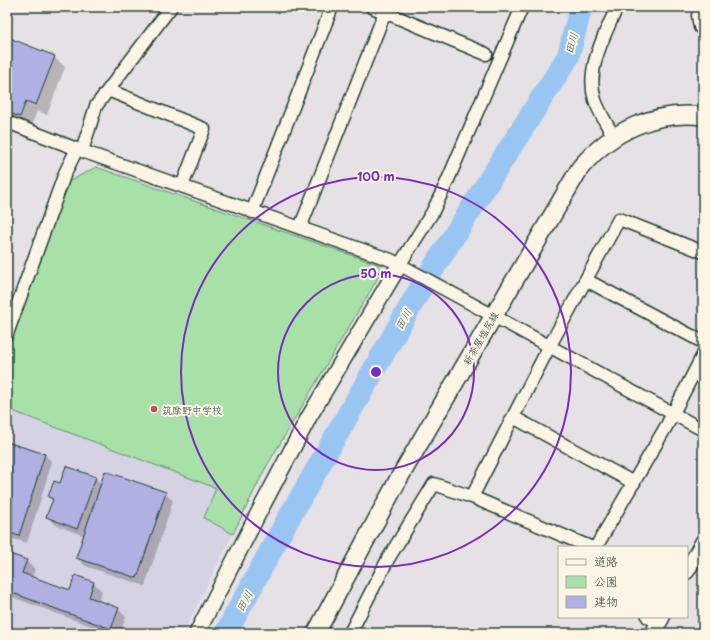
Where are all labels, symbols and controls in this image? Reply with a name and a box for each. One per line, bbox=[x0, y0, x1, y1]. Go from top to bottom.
water label: 田川 bbox=[560, 30, 582, 56]
text: 100 m bbox=[357, 167, 395, 185]
text: 50 m bbox=[360, 264, 392, 282]
water label: 田川 bbox=[390, 305, 416, 333]
street label: 新茶屋塩尻線 bbox=[459, 308, 501, 368]
centre of rings bbox=[369, 365, 383, 379]
place label: 筑摩野中学校 bbox=[162, 402, 222, 417]
marker: 筑摩野中学校 bbox=[149, 404, 159, 414]
legend bbox=[558, 546, 688, 618]
text: 道路 bbox=[594, 552, 618, 570]
text: 公園 bbox=[594, 572, 618, 590]
water label: 田川 bbox=[231, 587, 257, 615]
text: 建物 bbox=[594, 592, 618, 610]

